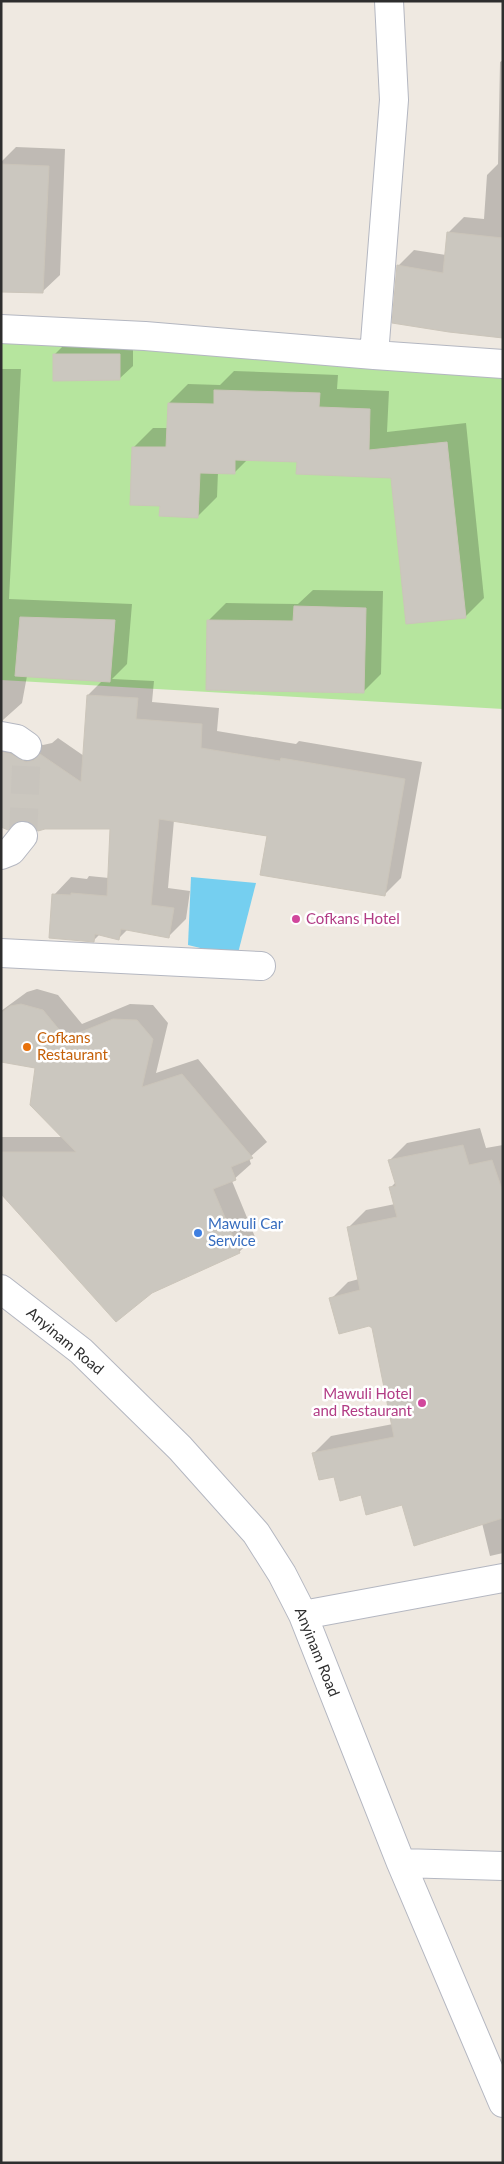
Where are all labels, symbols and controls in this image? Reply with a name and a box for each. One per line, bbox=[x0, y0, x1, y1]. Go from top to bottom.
place label: Cofkans Hotel bbox=[306, 909, 400, 927]
marker: Cofkans Hotel bbox=[290, 913, 302, 925]
place label: Cofkans Restaurant bbox=[37, 1028, 109, 1063]
marker: Cofkans Restaurant bbox=[21, 1041, 33, 1053]
place label: Mawuli Car Service bbox=[208, 1214, 284, 1249]
marker: Mawuli Car Service bbox=[192, 1227, 204, 1239]
street label: Anyinam Road bbox=[24, 1303, 108, 1378]
place label: Mawuli Hotel and Restaurant bbox=[313, 1384, 413, 1419]
marker: Mawuli Hotel and Restaurant bbox=[416, 1397, 428, 1409]
street label: Anyinam Road bbox=[292, 1604, 344, 1699]

